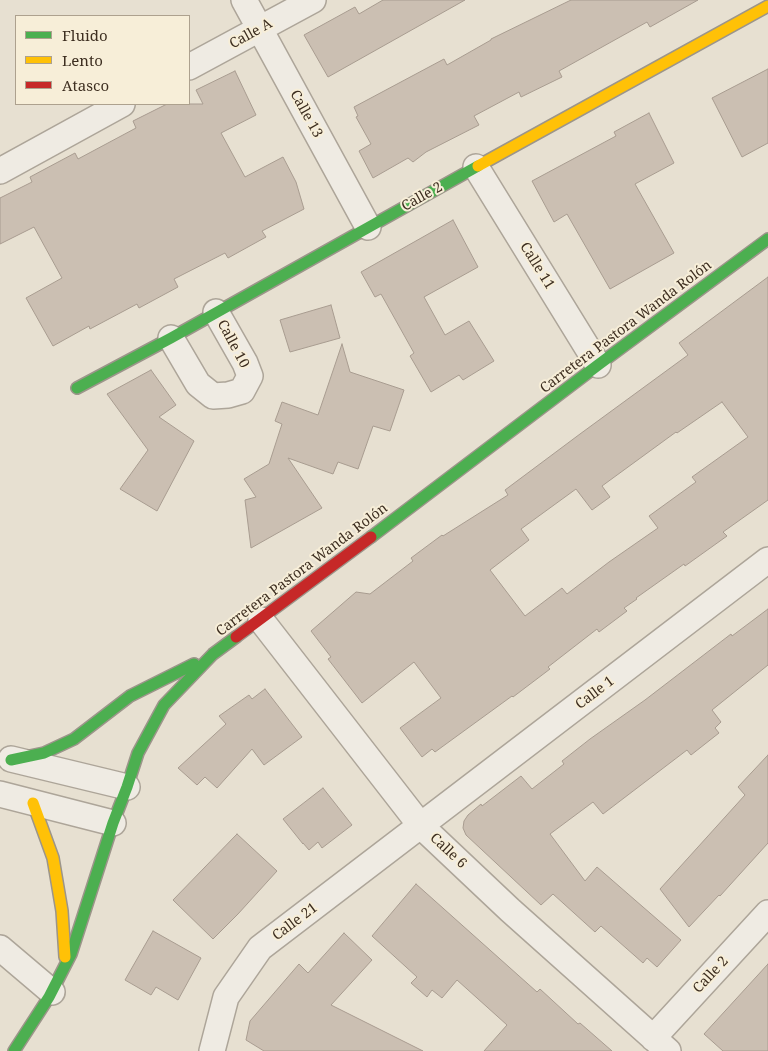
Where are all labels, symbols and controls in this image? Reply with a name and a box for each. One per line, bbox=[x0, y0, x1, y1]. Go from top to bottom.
legend bbox=[15, 15, 190, 105]
street label: Calle A bbox=[227, 15, 275, 53]
text: Fluido bbox=[62, 25, 108, 45]
text: Lento bbox=[62, 50, 103, 70]
text: Atasco bbox=[62, 75, 109, 95]
street label: Calle 13 bbox=[286, 87, 326, 141]
street label: Calle 2 bbox=[399, 179, 445, 215]
street label: Calle 11 bbox=[516, 240, 558, 292]
street label: Carretera Pastora Wanda Rolón bbox=[537, 257, 715, 397]
street label: Calle 10 bbox=[213, 317, 253, 371]
street label: Carretera Pastora Wanda Rolón bbox=[213, 500, 391, 640]
street label: Calle 1 bbox=[572, 673, 618, 713]
street label: Calle 6 bbox=[426, 830, 470, 872]
street label: Calle 21 bbox=[269, 900, 321, 944]
street label: Calle 2 bbox=[690, 953, 732, 997]

